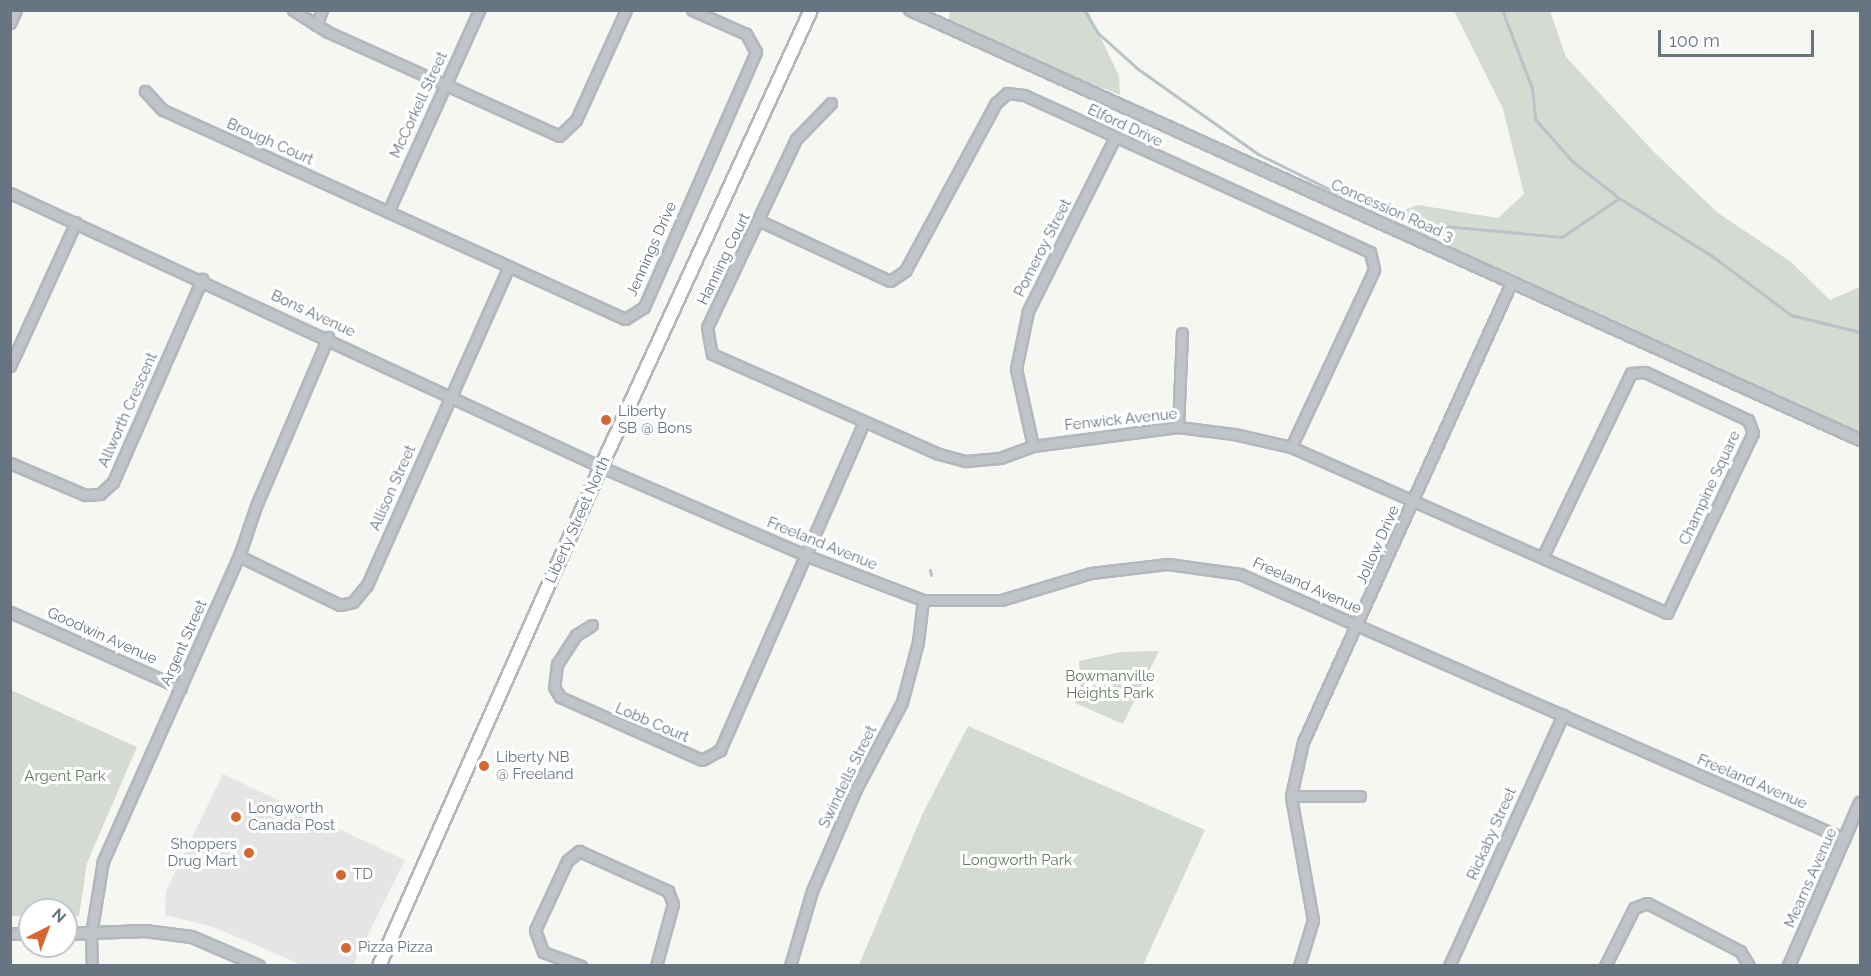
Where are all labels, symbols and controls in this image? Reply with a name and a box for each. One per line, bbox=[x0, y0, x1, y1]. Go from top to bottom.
scale bar bbox=[1661, 18, 1817, 56]
text: 100 m bbox=[1669, 30, 1720, 51]
street label: McCorkell Street bbox=[386, 49, 452, 161]
street label: Elford Drive bbox=[1085, 101, 1165, 151]
street label: Brough Court bbox=[224, 115, 316, 169]
street label: Concession Road 3 bbox=[1328, 176, 1456, 246]
street label: Pomeroy Street bbox=[1010, 196, 1076, 300]
street label: Jennings Drive bbox=[623, 199, 681, 299]
street label: Hanning Court bbox=[694, 210, 754, 308]
street label: Bons Avenue bbox=[268, 287, 358, 341]
street label: Allworth Crescent bbox=[95, 350, 161, 470]
place label: Liberty SB @ Bons bbox=[618, 402, 692, 437]
street label: Fenwick Avenue bbox=[1063, 405, 1179, 435]
marker: Liberty SB @ Bons bbox=[599, 413, 613, 427]
street label: Champine Square bbox=[1676, 428, 1744, 548]
street label: Allison Street bbox=[366, 442, 420, 534]
street label: Liberty Street North bbox=[542, 454, 614, 586]
street label: Jollow Drive bbox=[1353, 503, 1403, 587]
street label: Freeland Avenue bbox=[764, 514, 880, 574]
street label: Freeland Avenue bbox=[1250, 554, 1364, 618]
street label: Argent Street bbox=[157, 597, 211, 689]
street label: Goodwin Avenue bbox=[44, 604, 160, 668]
park label: Bowmanville Heights Park bbox=[1065, 667, 1155, 702]
street label: Lobb Court bbox=[612, 699, 692, 747]
street label: Swindells Street bbox=[815, 723, 881, 831]
place label: Liberty NB @ Freeland bbox=[496, 748, 574, 783]
street label: Freeland Avenue bbox=[1694, 751, 1810, 813]
marker: Liberty NB @ Freeland bbox=[477, 759, 491, 773]
park label: Argent Park bbox=[24, 768, 106, 786]
street label: Rickaby Street bbox=[1463, 785, 1521, 883]
place label: Longworth Canada Post bbox=[248, 799, 335, 834]
marker: Longworth Canada Post bbox=[229, 810, 243, 824]
street label: Mearns Avenue bbox=[1781, 825, 1841, 931]
place label: Shoppers Drug Mart bbox=[167, 835, 237, 870]
marker: Shoppers Drug Mart bbox=[242, 846, 256, 860]
park label: Longworth Park bbox=[962, 852, 1072, 870]
place label: TD bbox=[353, 866, 373, 884]
marker: TD bbox=[334, 868, 348, 882]
north arrow bbox=[18, 898, 78, 958]
text: N bbox=[48, 905, 70, 927]
place label: Pizza Pizza bbox=[358, 939, 433, 957]
marker: Pizza Pizza bbox=[339, 941, 353, 955]

